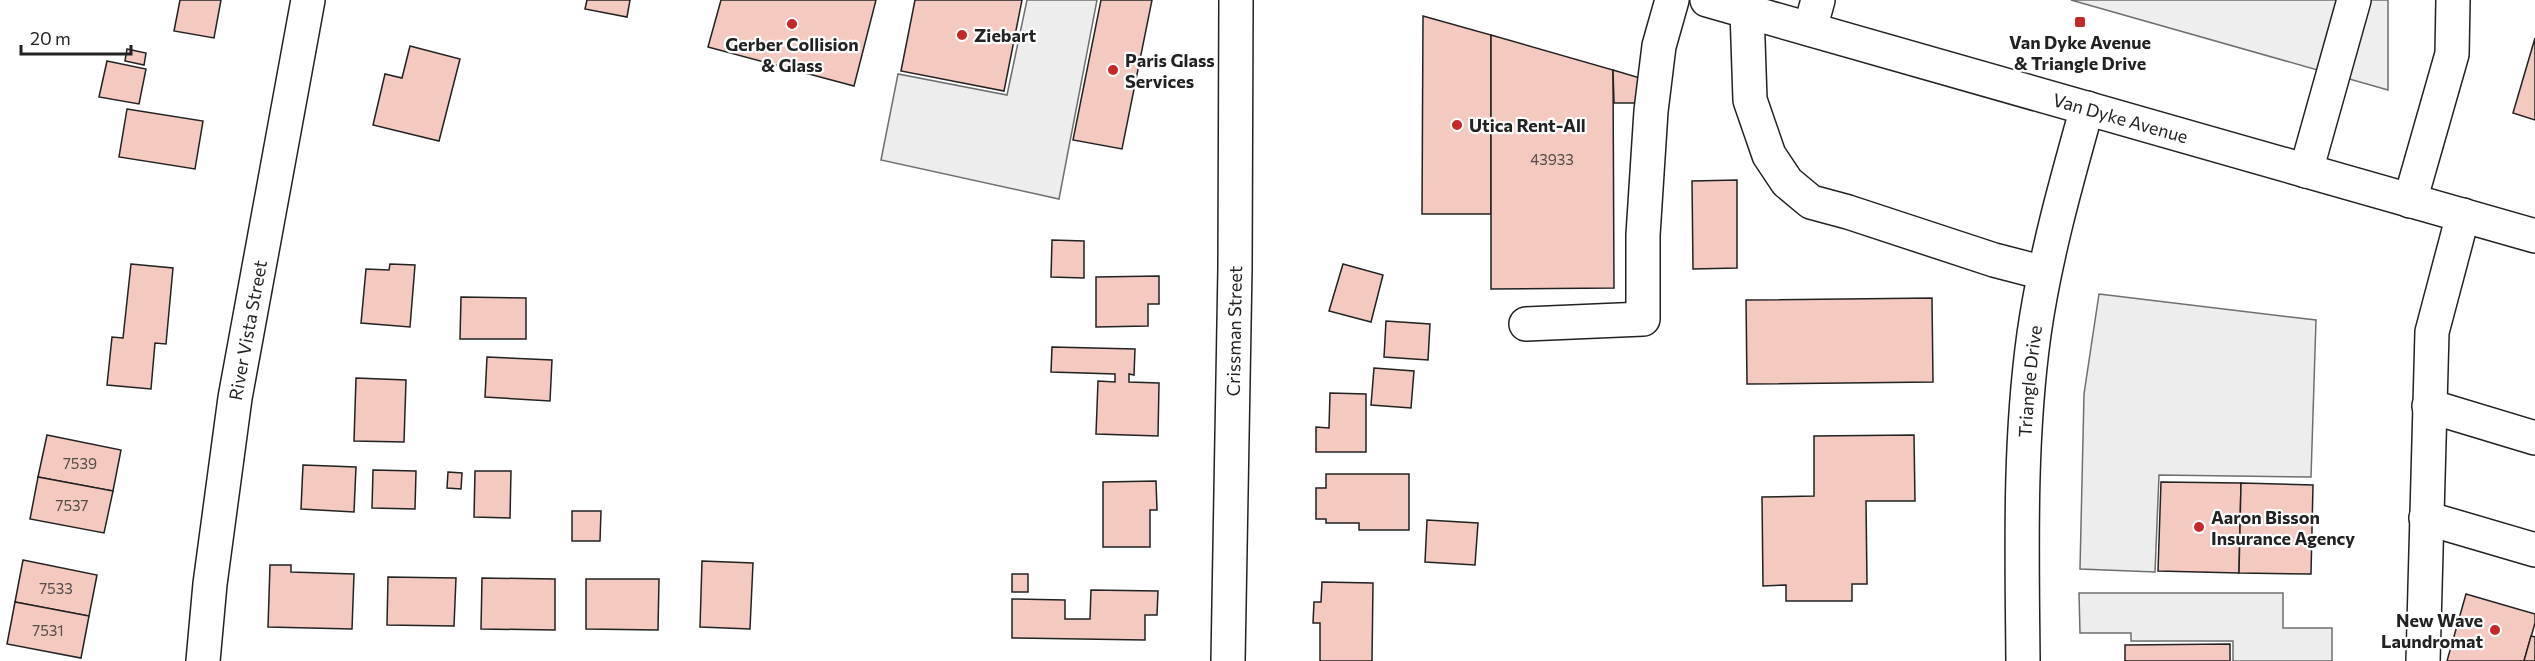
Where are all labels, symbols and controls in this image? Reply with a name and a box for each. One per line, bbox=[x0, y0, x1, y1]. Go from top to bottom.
marker: Van Dyke Avenue & Triangle Drive bbox=[2073, 15, 2087, 29]
marker: Gerber Collision & Glass bbox=[785, 17, 799, 31]
scale bar bbox=[21, 18, 130, 56]
place label: Ziebart bbox=[974, 24, 1036, 46]
text: 20 m bbox=[30, 27, 71, 49]
marker: Ziebart bbox=[955, 28, 969, 42]
place label: Van Dyke Avenue & Triangle Drive bbox=[2009, 31, 2151, 74]
place label: Gerber Collision & Glass bbox=[725, 33, 859, 76]
place label: Paris Glass Services bbox=[1125, 49, 1215, 92]
marker: Paris Glass Services bbox=[1106, 63, 1120, 77]
street label: Van Dyke Avenue bbox=[2050, 88, 2191, 148]
place label: Utica Rent-All bbox=[1469, 114, 1586, 136]
marker: Utica Rent-All bbox=[1450, 118, 1464, 132]
house number: 43933 bbox=[1530, 150, 1574, 168]
street label: River Vista Street bbox=[224, 258, 271, 402]
street label: Crissman Street bbox=[1222, 266, 1246, 396]
street label: Triangle Drive bbox=[2014, 324, 2046, 438]
house number: 7539 bbox=[63, 454, 97, 472]
house number: 7537 bbox=[56, 496, 89, 514]
place label: Aaron Bisson Insurance Agency bbox=[2211, 506, 2355, 549]
marker: Aaron Bisson Insurance Agency bbox=[2192, 520, 2206, 534]
house number: 7533 bbox=[39, 579, 73, 597]
place label: New Wave Laundromat bbox=[2381, 609, 2483, 652]
house number: 7531 bbox=[32, 621, 64, 639]
marker: New Wave Laundromat bbox=[2488, 623, 2502, 637]

